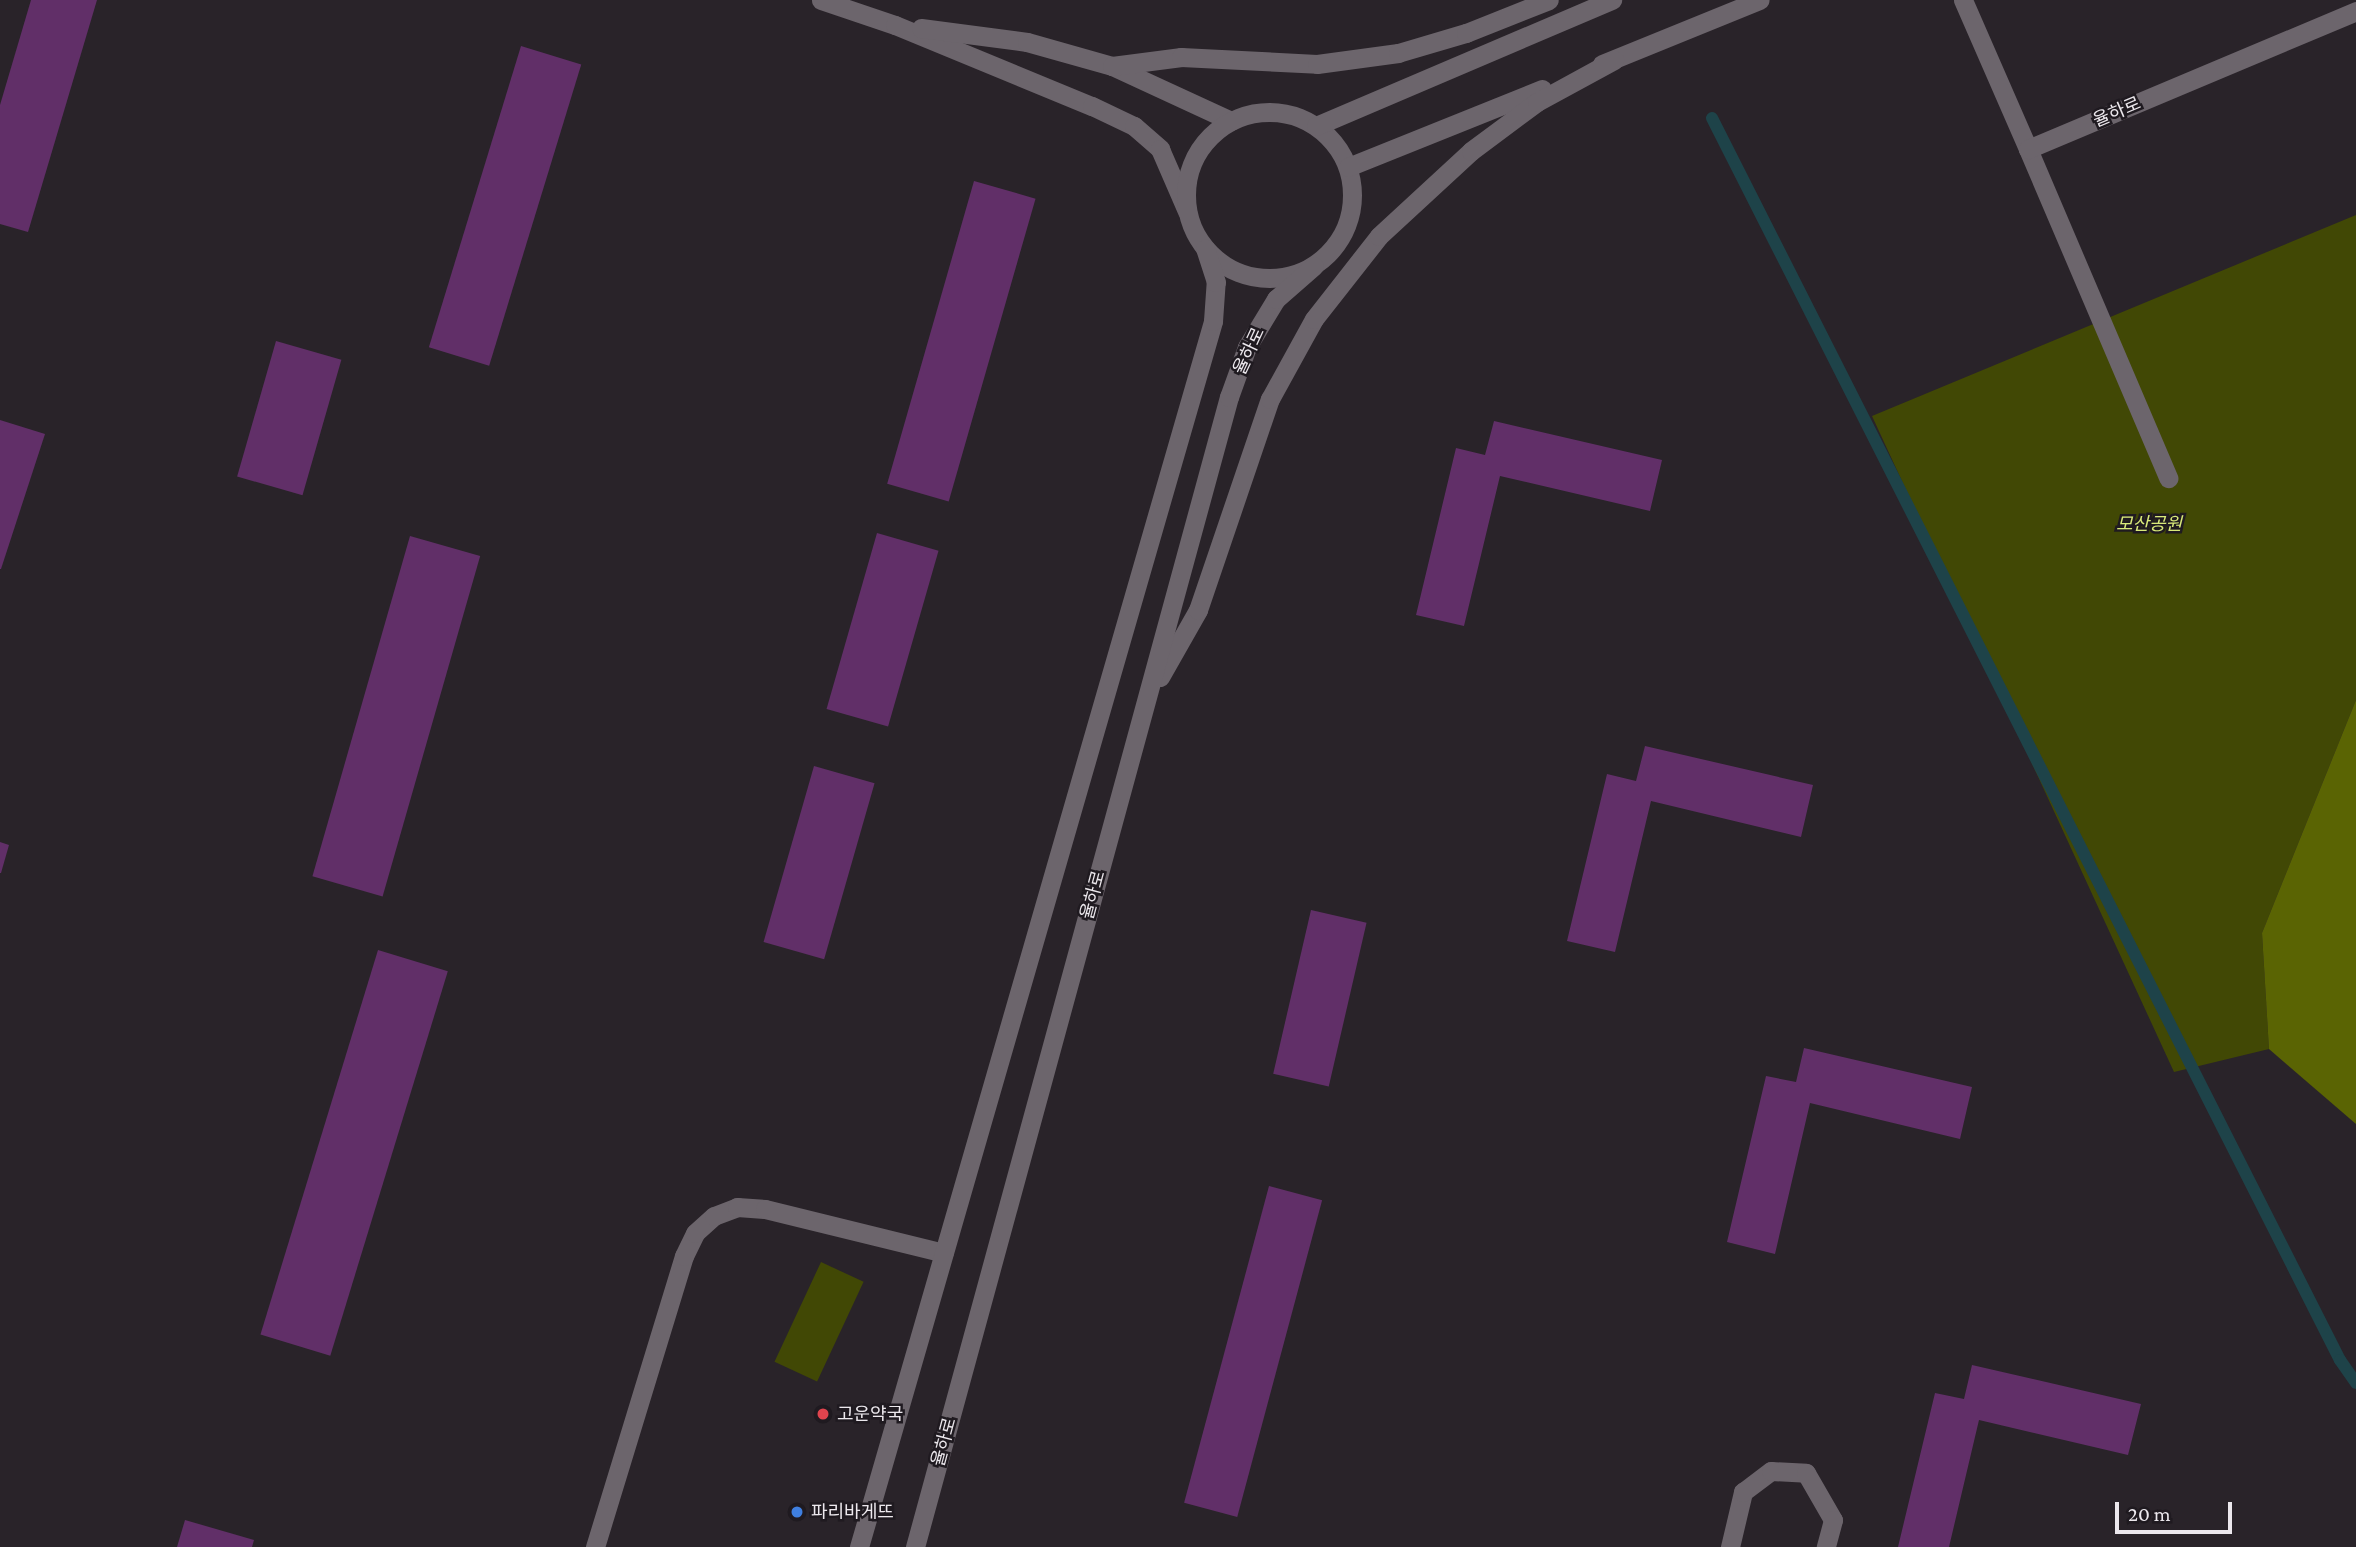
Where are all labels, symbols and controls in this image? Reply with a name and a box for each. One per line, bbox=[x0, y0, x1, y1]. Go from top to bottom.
street label: 율하로 bbox=[2090, 92, 2144, 132]
street label: 율하로 bbox=[1229, 324, 1269, 378]
park label: 모산공원 bbox=[2116, 513, 2182, 535]
street label: 율하로 bbox=[1076, 868, 1110, 922]
place label: 고운약국 bbox=[837, 1403, 903, 1425]
marker: 고운약국 bbox=[815, 1406, 831, 1422]
street label: 율하로 bbox=[927, 1415, 961, 1469]
scale bar bbox=[2118, 1488, 2235, 1532]
place label: 파리바게뜨 bbox=[811, 1501, 894, 1523]
text: 20 m bbox=[2128, 1502, 2171, 1526]
marker: 파리바게뜨 bbox=[789, 1504, 805, 1520]

